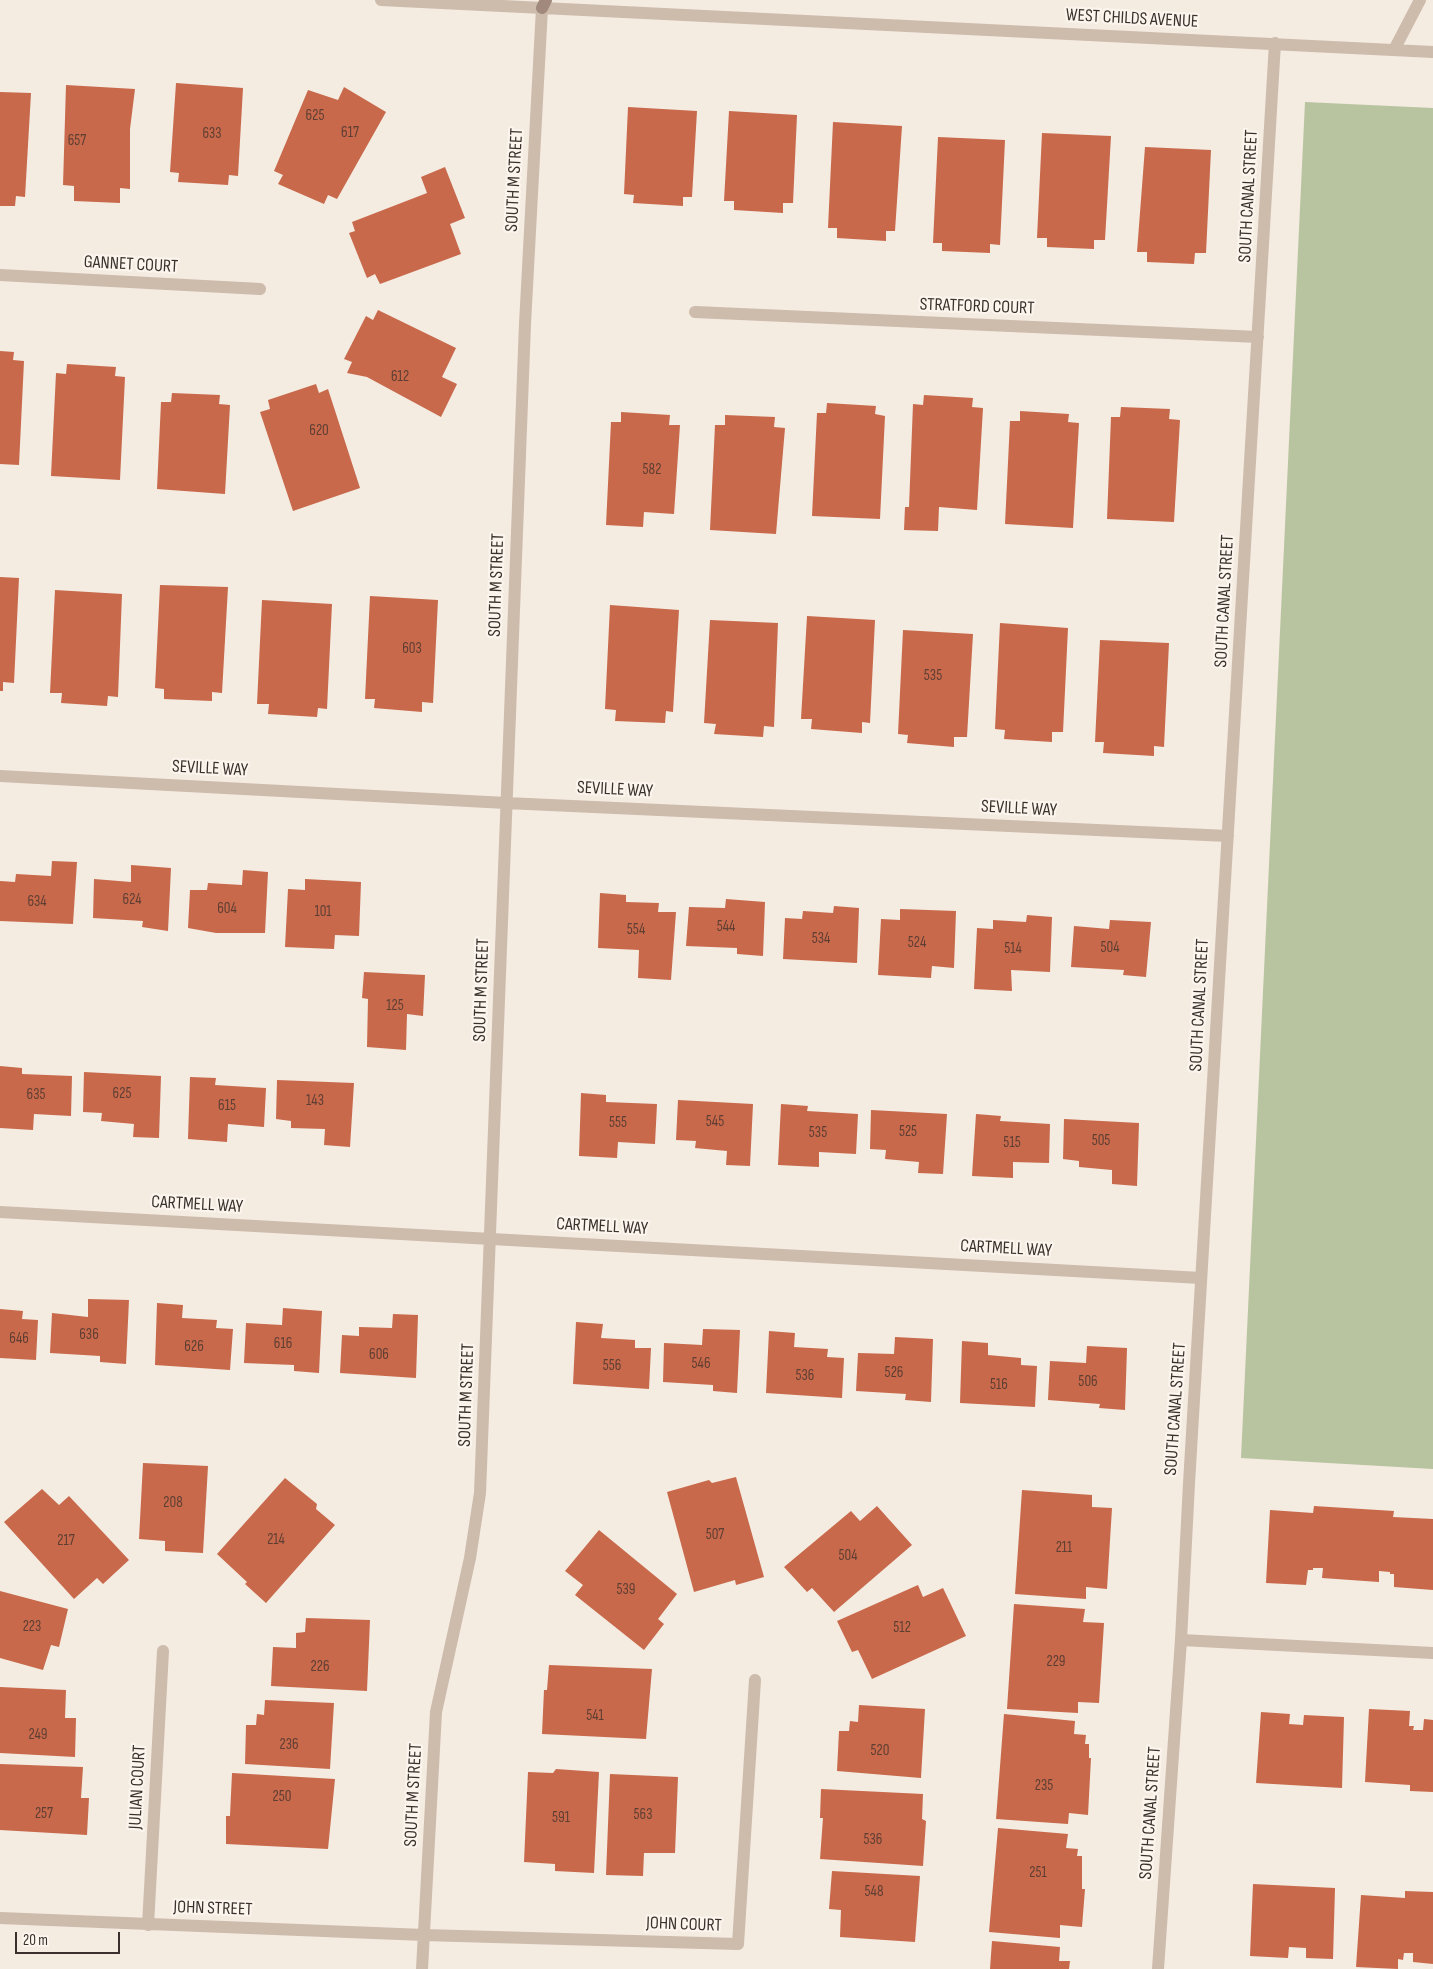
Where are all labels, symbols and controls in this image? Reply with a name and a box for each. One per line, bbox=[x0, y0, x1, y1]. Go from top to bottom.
street label: WEST CHILDS AVENUE bbox=[1065, 5, 1199, 33]
house number: 625 bbox=[306, 107, 324, 125]
house number: 617 bbox=[341, 124, 359, 142]
house number: 633 bbox=[202, 125, 222, 143]
street label: SOUTH M STREET bbox=[502, 128, 528, 232]
street label: SOUTH CANAL STREET bbox=[1235, 129, 1263, 263]
house number: 657 bbox=[68, 132, 86, 150]
street label: GANNET COURT bbox=[83, 252, 179, 278]
street label: STRATFORD COURT bbox=[919, 294, 1035, 320]
house number: 612 bbox=[391, 368, 409, 386]
house number: 620 bbox=[309, 422, 329, 440]
house number: 582 bbox=[643, 461, 661, 479]
street label: SOUTH M STREET bbox=[484, 533, 510, 637]
street label: SOUTH CANAL STREET bbox=[1211, 534, 1239, 668]
house number: 603 bbox=[402, 640, 422, 658]
house number: 535 bbox=[924, 667, 942, 685]
street label: SEVILLE WAY bbox=[171, 756, 249, 782]
street label: SEVILLE WAY bbox=[576, 777, 654, 803]
street label: SEVILLE WAY bbox=[980, 796, 1058, 822]
house number: 624 bbox=[122, 891, 142, 909]
house number: 634 bbox=[27, 893, 47, 911]
house number: 604 bbox=[217, 900, 237, 918]
house number: 101 bbox=[314, 903, 332, 921]
house number: 544 bbox=[717, 918, 735, 936]
house number: 554 bbox=[627, 921, 645, 939]
house number: 534 bbox=[812, 930, 830, 948]
house number: 524 bbox=[908, 934, 926, 952]
street label: SOUTH M STREET bbox=[469, 938, 495, 1042]
street label: SOUTH CANAL STREET bbox=[1186, 938, 1214, 1072]
house number: 504 bbox=[1101, 939, 1119, 957]
house number: 514 bbox=[1004, 940, 1022, 958]
house number: 125 bbox=[386, 997, 404, 1015]
house number: 625 bbox=[113, 1085, 131, 1103]
house number: 635 bbox=[27, 1086, 45, 1104]
house number: 143 bbox=[306, 1092, 324, 1110]
house number: 615 bbox=[218, 1097, 236, 1115]
house number: 545 bbox=[706, 1113, 724, 1131]
house number: 555 bbox=[609, 1114, 627, 1132]
house number: 525 bbox=[899, 1123, 917, 1141]
house number: 535 bbox=[809, 1124, 827, 1142]
house number: 505 bbox=[1092, 1132, 1110, 1150]
house number: 515 bbox=[1003, 1134, 1021, 1152]
street label: CARTMELL WAY bbox=[151, 1192, 243, 1218]
street label: CARTMELL WAY bbox=[556, 1214, 648, 1240]
street label: CARTMELL WAY bbox=[960, 1236, 1052, 1262]
house number: 636 bbox=[79, 1326, 99, 1344]
house number: 646 bbox=[9, 1330, 29, 1348]
house number: 616 bbox=[274, 1335, 292, 1353]
house number: 626 bbox=[184, 1338, 204, 1356]
street label: SOUTH CANAL STREET bbox=[1161, 1342, 1191, 1476]
street label: SOUTH M STREET bbox=[454, 1343, 480, 1447]
house number: 606 bbox=[369, 1346, 389, 1364]
house number: 546 bbox=[692, 1355, 710, 1373]
house number: 556 bbox=[603, 1357, 621, 1375]
house number: 526 bbox=[885, 1364, 903, 1382]
house number: 536 bbox=[796, 1367, 814, 1385]
house number: 506 bbox=[1078, 1373, 1098, 1391]
house number: 516 bbox=[990, 1376, 1008, 1394]
house number: 208 bbox=[163, 1494, 183, 1512]
house number: 507 bbox=[706, 1526, 724, 1544]
house number: 214 bbox=[267, 1531, 285, 1549]
house number: 217 bbox=[57, 1532, 75, 1550]
house number: 211 bbox=[1056, 1539, 1072, 1557]
house number: 504 bbox=[839, 1547, 857, 1565]
house number: 539 bbox=[617, 1581, 635, 1599]
house number: 223 bbox=[23, 1618, 41, 1636]
house number: 512 bbox=[893, 1619, 911, 1637]
house number: 229 bbox=[1046, 1653, 1066, 1671]
house number: 226 bbox=[311, 1658, 329, 1676]
house number: 541 bbox=[586, 1707, 604, 1725]
house number: 249 bbox=[28, 1726, 48, 1744]
house number: 236 bbox=[279, 1736, 299, 1754]
house number: 520 bbox=[871, 1742, 889, 1760]
street label: SOUTH M STREET bbox=[401, 1743, 427, 1847]
street label: JULIAN COURT bbox=[125, 1744, 151, 1830]
street label: SOUTH CANAL STREET bbox=[1136, 1746, 1166, 1880]
house number: 235 bbox=[1035, 1777, 1053, 1795]
house number: 250 bbox=[273, 1788, 291, 1806]
house number: 257 bbox=[35, 1805, 53, 1823]
house number: 563 bbox=[634, 1806, 652, 1824]
house number: 591 bbox=[552, 1809, 570, 1827]
house number: 536 bbox=[864, 1831, 882, 1849]
house number: 251 bbox=[1029, 1864, 1047, 1882]
house number: 548 bbox=[865, 1883, 883, 1901]
street label: JOHN STREET bbox=[173, 1897, 253, 1921]
street label: JOHN COURT bbox=[646, 1913, 722, 1937]
scale bar bbox=[18, 1922, 122, 1954]
text: 20 m bbox=[23, 1931, 48, 1950]

